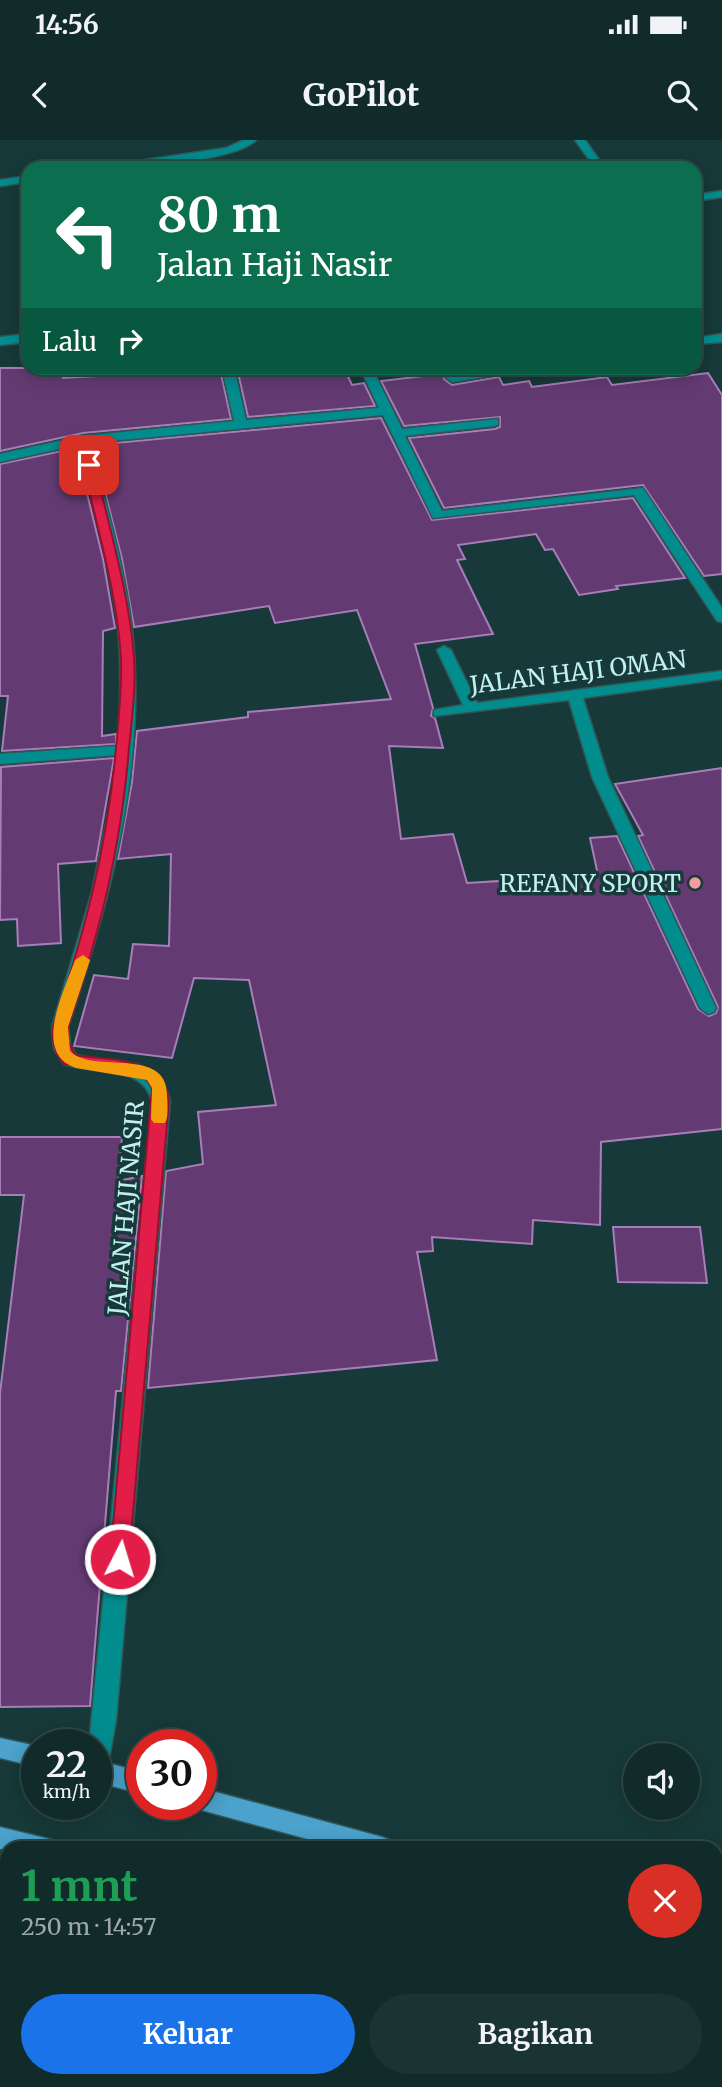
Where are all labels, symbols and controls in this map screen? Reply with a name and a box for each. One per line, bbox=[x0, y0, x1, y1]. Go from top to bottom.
text: 14:56 bbox=[35, 8, 99, 41]
text: GoPilot bbox=[303, 75, 419, 115]
icon: back bbox=[21, 76, 59, 114]
icon: search bbox=[663, 76, 701, 114]
text: 80 m bbox=[157, 184, 280, 245]
icon: left bbox=[42, 189, 133, 280]
text: Jalan Haji Nasir bbox=[157, 245, 392, 285]
icon: right bbox=[111, 322, 149, 360]
text: Lalu bbox=[42, 325, 97, 358]
pin bbox=[59, 435, 119, 495]
icon: arrive bbox=[70, 446, 108, 484]
street label: JALAN HAJI OMAN bbox=[467, 643, 688, 701]
place label: REFANY SPORT bbox=[499, 868, 681, 899]
marker: REFANY SPORT bbox=[687, 875, 703, 891]
street label: JALAN HAJI NASIR bbox=[101, 1099, 151, 1318]
position arrow bbox=[83, 1522, 157, 1596]
speed limit sign: 30 bbox=[126, 1729, 217, 1820]
text: 22 bbox=[46, 1743, 87, 1787]
map controls bbox=[623, 1743, 700, 1820]
button: sound bbox=[623, 1743, 700, 1820]
text: km/h bbox=[43, 1780, 90, 1803]
text: 1 mnt bbox=[21, 1860, 138, 1912]
button: close bbox=[628, 1864, 702, 1938]
text: 250 m · 14:57 bbox=[21, 1912, 156, 1941]
button: Keluar bbox=[21, 1994, 355, 2074]
button: Bagikan bbox=[369, 1994, 702, 2074]

